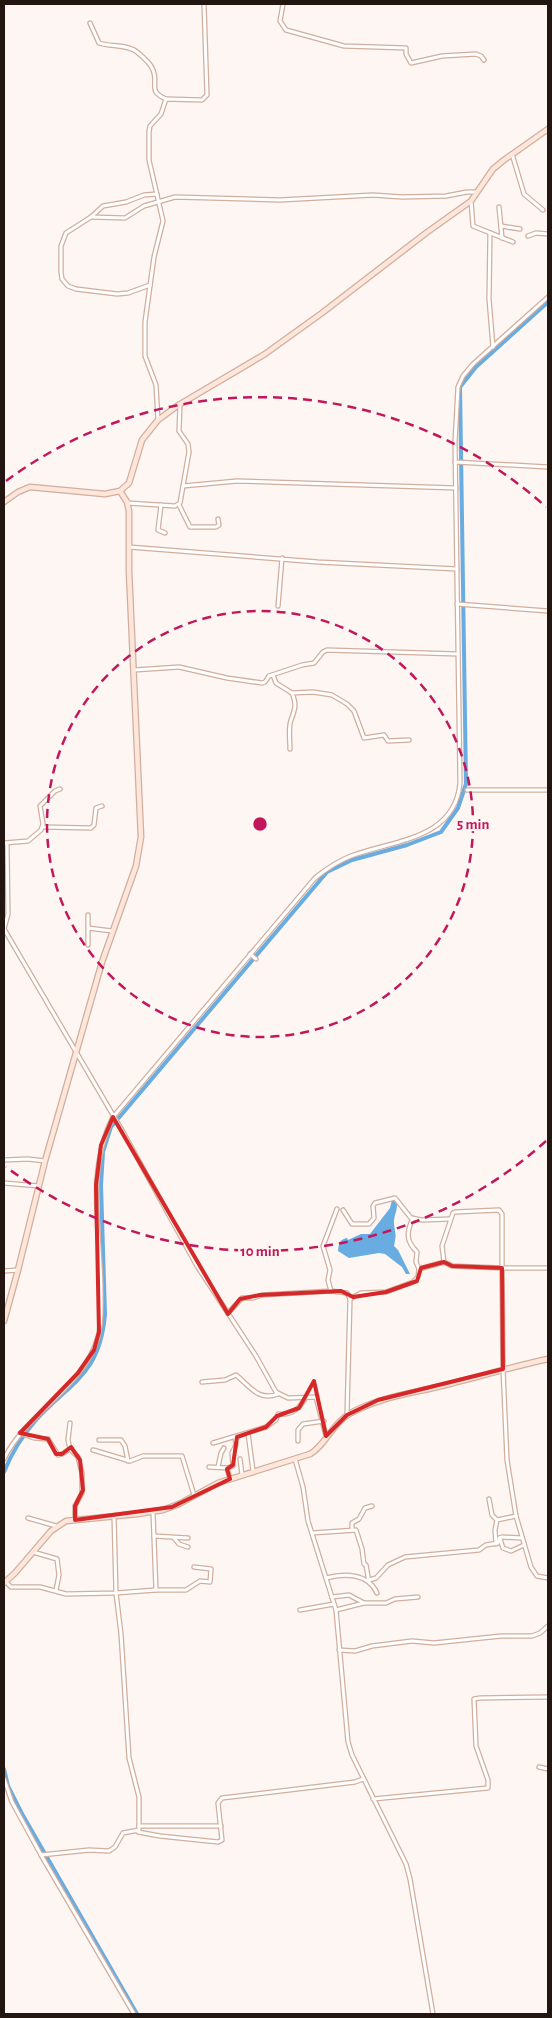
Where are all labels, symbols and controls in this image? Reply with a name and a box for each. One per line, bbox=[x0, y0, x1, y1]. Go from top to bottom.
centre of rings bbox=[251, 815, 269, 833]
text: 5 min bbox=[457, 817, 489, 832]
text: 10 min bbox=[240, 1244, 280, 1259]

